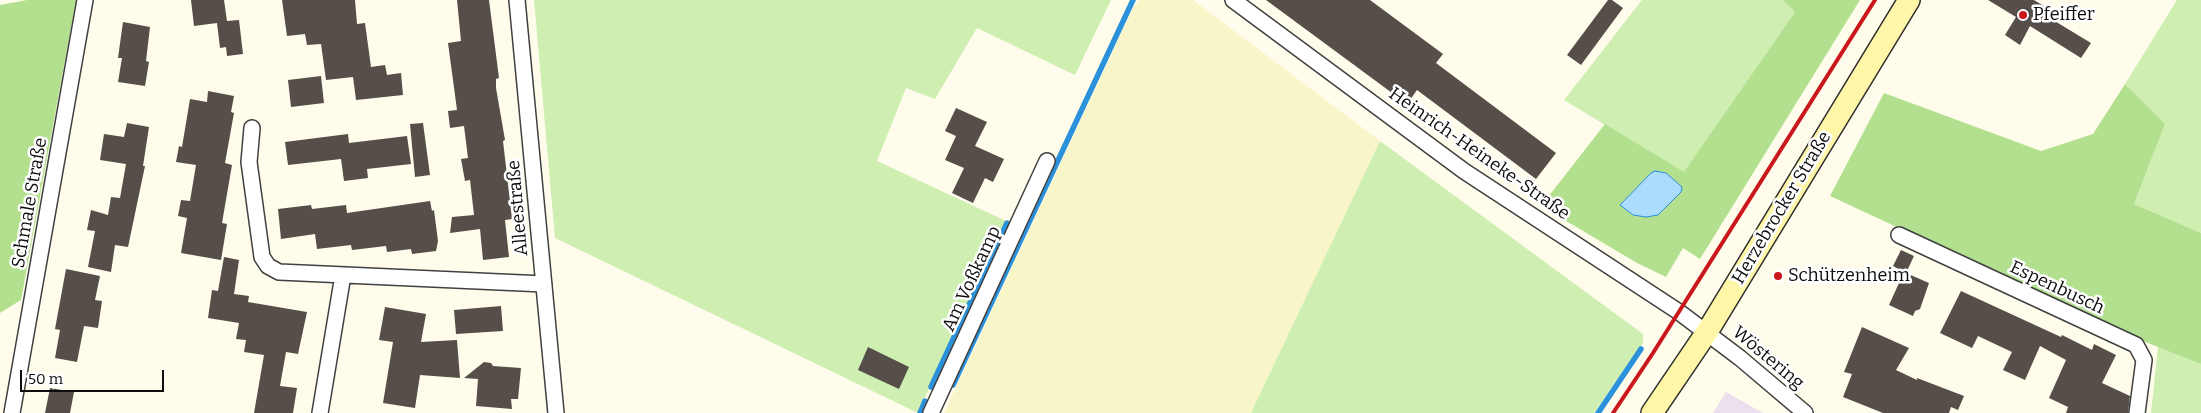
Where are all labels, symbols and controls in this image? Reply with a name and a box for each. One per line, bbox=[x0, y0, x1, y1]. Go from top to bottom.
place label: Pfeiffer bbox=[2033, 4, 2095, 26]
marker: Pfeiffer bbox=[2017, 9, 2029, 21]
street label: Heinrich-Heineke-Straße bbox=[1384, 83, 1574, 225]
street label: Herzebrocker Straße bbox=[1728, 128, 1836, 288]
street label: Schmale Straße bbox=[8, 136, 52, 270]
street label: Alleestraße bbox=[503, 159, 533, 257]
street label: Am Voßkamp bbox=[938, 223, 1006, 335]
street label: Espenbusch bbox=[2006, 257, 2108, 319]
place label: Schützenheim bbox=[1788, 265, 1910, 287]
marker: Schützenheim bbox=[1772, 270, 1784, 282]
street label: Wöstering bbox=[1728, 322, 1808, 394]
scale bar bbox=[22, 360, 166, 392]
text: 50 m bbox=[28, 370, 63, 388]

